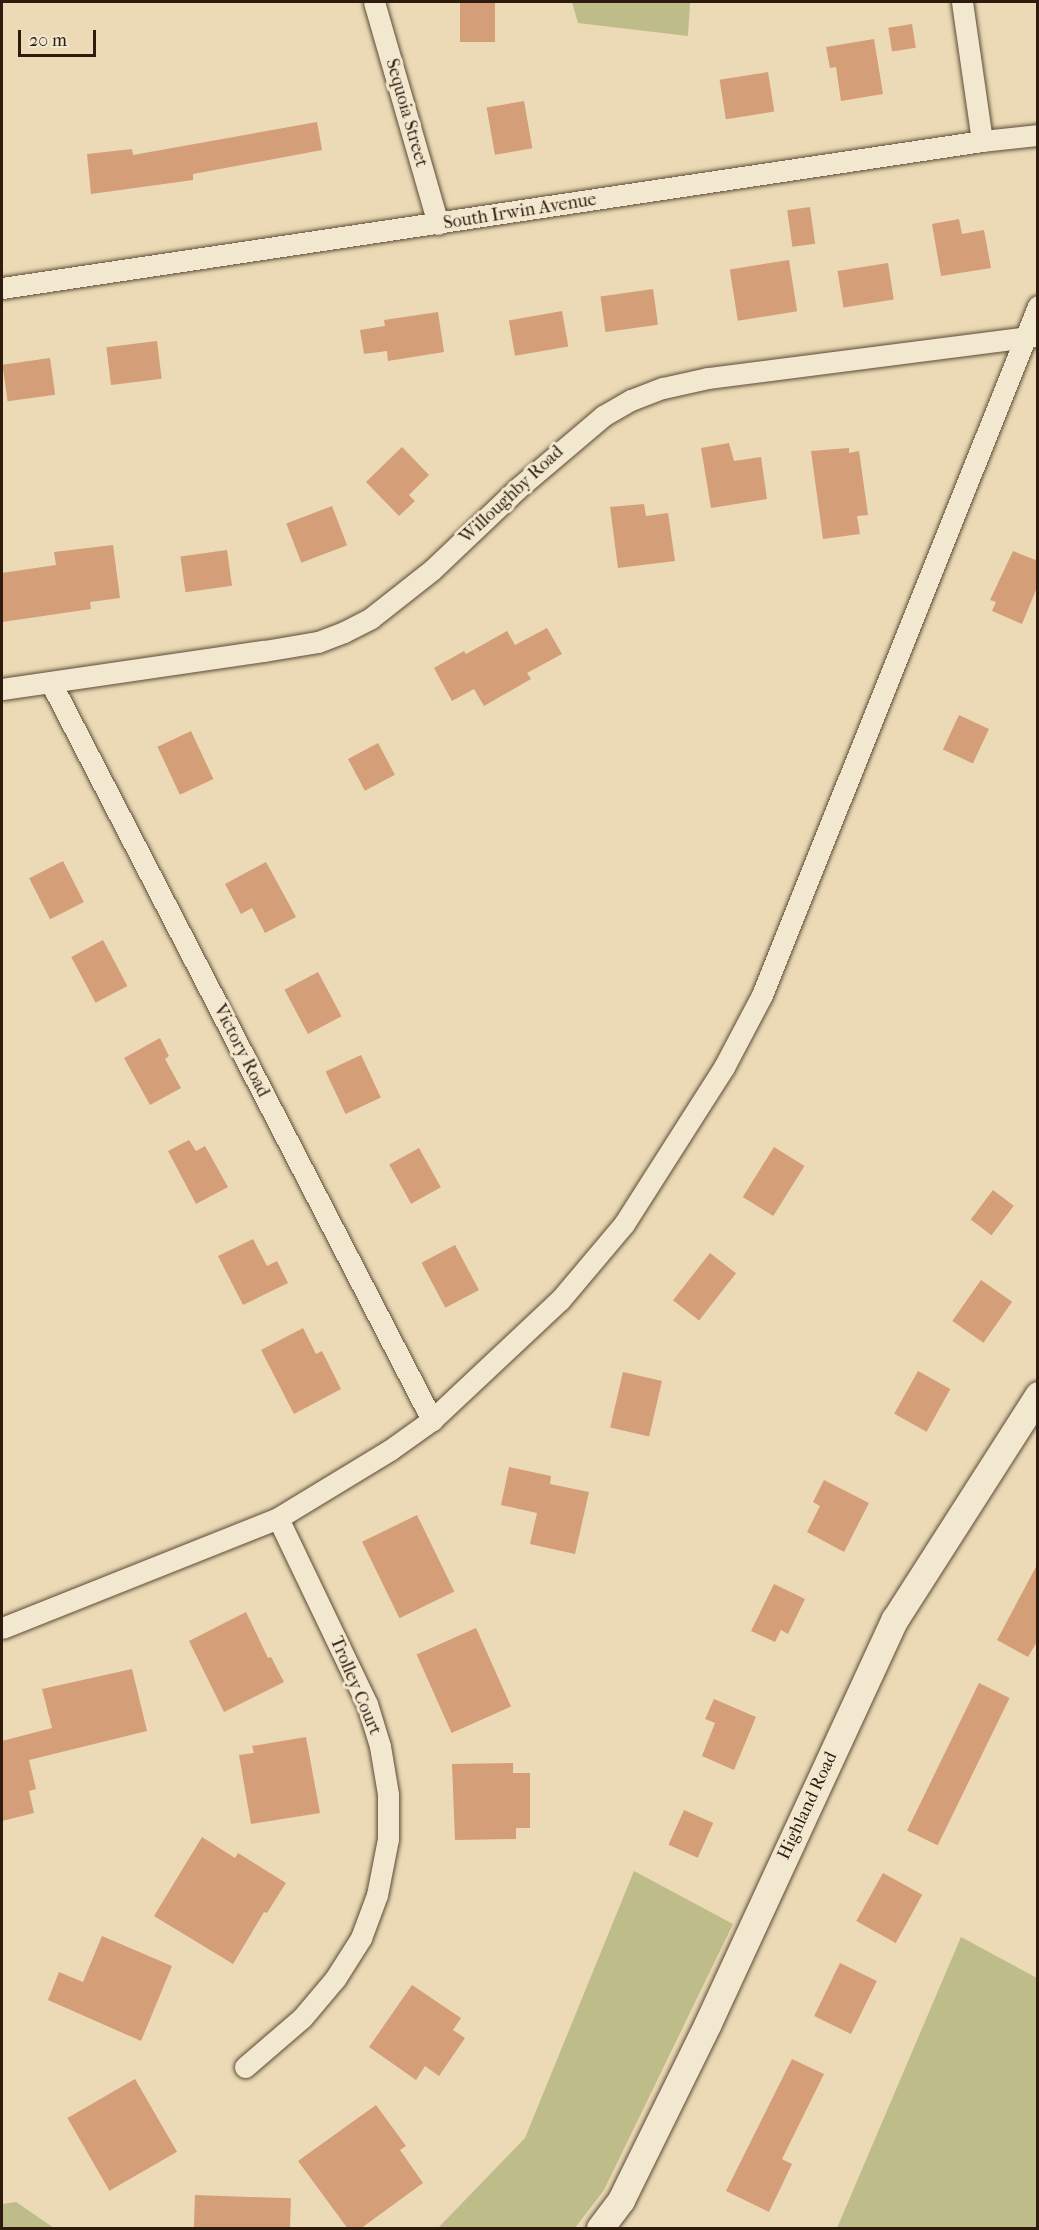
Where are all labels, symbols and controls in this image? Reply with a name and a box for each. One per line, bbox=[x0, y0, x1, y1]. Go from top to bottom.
scale bar bbox=[21, 18, 99, 56]
text: 20 m bbox=[29, 30, 67, 51]
street label: Sequoia Street bbox=[380, 56, 432, 170]
street label: South Irwin Avenue bbox=[442, 189, 598, 235]
street label: Willoughby Road bbox=[456, 441, 568, 549]
street label: Victory Road bbox=[208, 1001, 274, 1101]
street label: Trolley Court bbox=[325, 1634, 385, 1738]
street label: Highland Road bbox=[774, 1749, 842, 1863]

